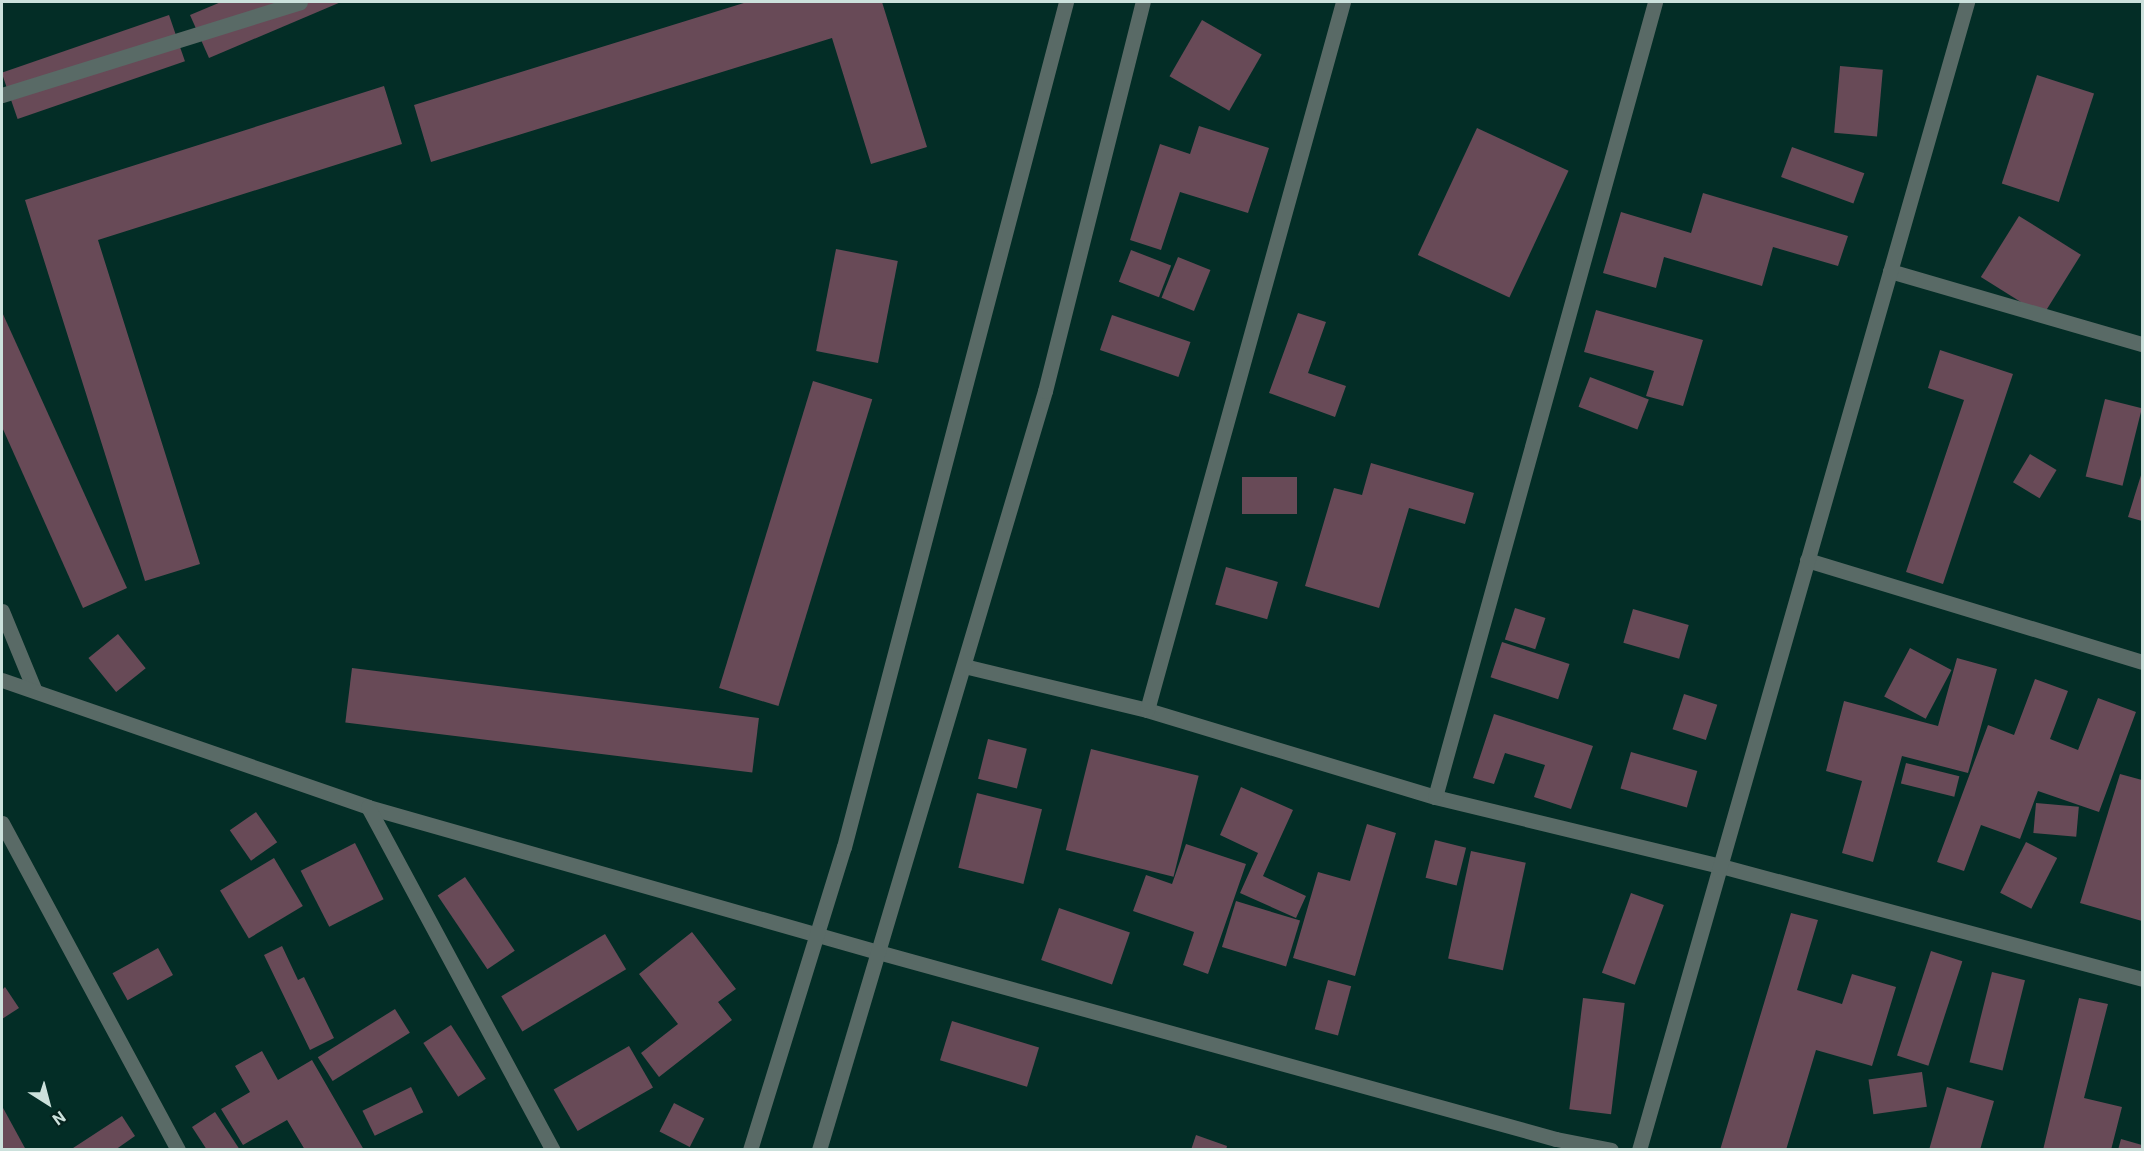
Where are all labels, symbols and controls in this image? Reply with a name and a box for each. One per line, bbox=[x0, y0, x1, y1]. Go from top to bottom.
north arrow bbox=[18, 1073, 78, 1133]
text: N bbox=[49, 1107, 69, 1129]

